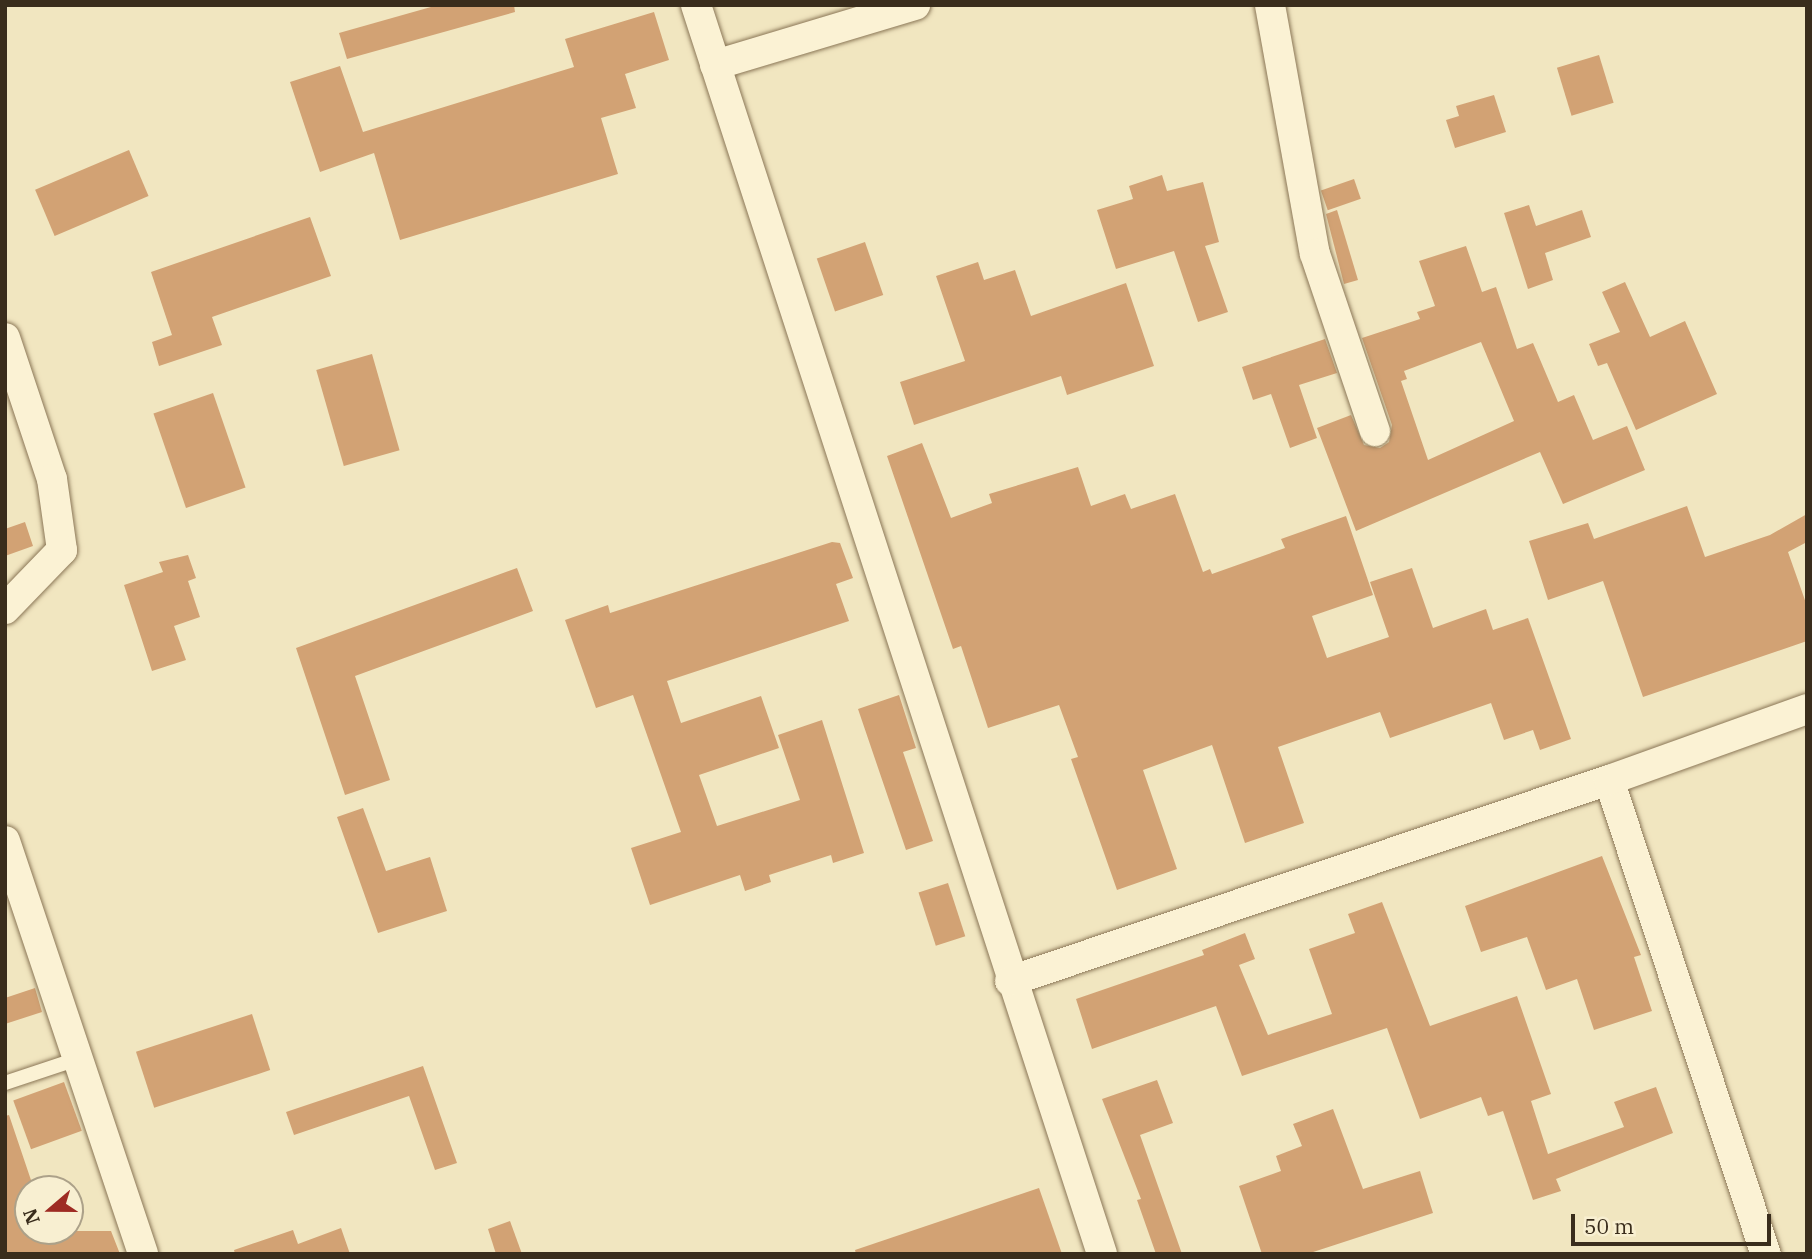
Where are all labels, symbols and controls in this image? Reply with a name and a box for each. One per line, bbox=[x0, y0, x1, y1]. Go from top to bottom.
north arrow bbox=[14, 1175, 84, 1245]
scale bar bbox=[1574, 1200, 1773, 1244]
text: N bbox=[17, 1205, 45, 1228]
text: 50 m bbox=[1584, 1212, 1634, 1240]

